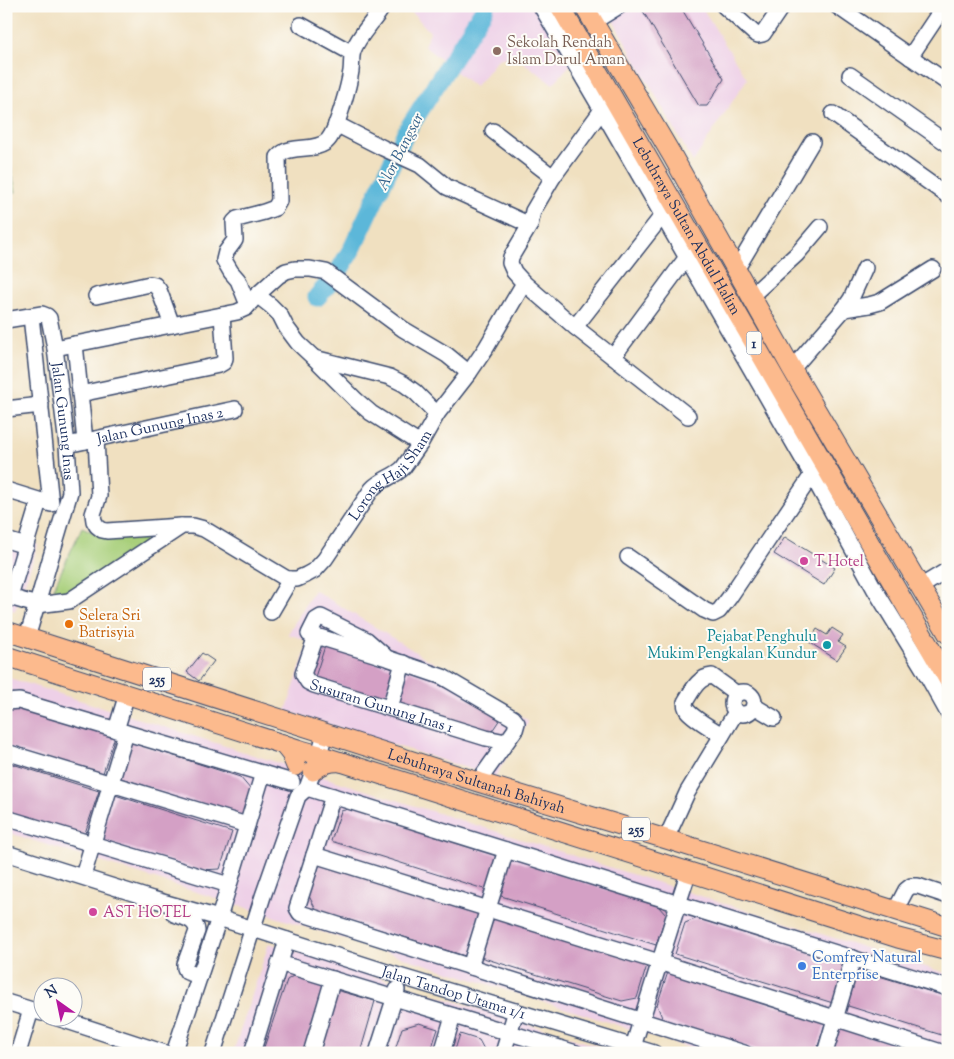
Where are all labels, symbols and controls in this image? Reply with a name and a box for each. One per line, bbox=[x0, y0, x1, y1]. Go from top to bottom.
place label: Sekolah Rendah Islam Darul Aman bbox=[507, 33, 625, 71]
marker: Sekolah Rendah Islam Darul Aman bbox=[491, 45, 503, 57]
water label: Alor Bangsar bbox=[372, 109, 431, 195]
street label: Lebuhraya Sultan Abdul Halim bbox=[626, 134, 745, 320]
road number: 1 bbox=[746, 332, 762, 354]
street label: Jalan Gunung Inas bbox=[45, 360, 78, 481]
street label: Jalan Gunung Inas 2 bbox=[94, 403, 225, 451]
street label: Lorong Haji Sham bbox=[345, 426, 438, 525]
place label: T Hotel bbox=[814, 552, 864, 573]
marker: T Hotel bbox=[798, 555, 810, 567]
place label: Selera Sri Batrisyia bbox=[79, 606, 140, 644]
marker: Selera Sri Batrisyia bbox=[63, 618, 75, 630]
place label: Pejabat Penghulu Mukim Pengkalan Kundur bbox=[647, 627, 817, 665]
marker: Pejabat Penghulu Mukim Pengkalan Kundur bbox=[821, 639, 833, 651]
road number: 255 bbox=[143, 668, 171, 691]
street label: Susuran Gunung Inas 1 bbox=[307, 675, 455, 739]
street label: Lebuhraya Sultanah Bahiyah bbox=[385, 745, 568, 820]
road number: 255 bbox=[622, 818, 650, 841]
place label: AST HOTEL bbox=[103, 903, 191, 924]
marker: AST HOTEL bbox=[87, 906, 99, 918]
place label: Comfrey Natural Enterprise bbox=[812, 948, 922, 986]
marker: Comfrey Natural Enterprise bbox=[796, 960, 808, 972]
street label: Jalan Tandop Utama 1/1 bbox=[378, 962, 528, 1026]
north arrow bbox=[32, 976, 82, 1026]
text: N bbox=[42, 981, 62, 1004]

